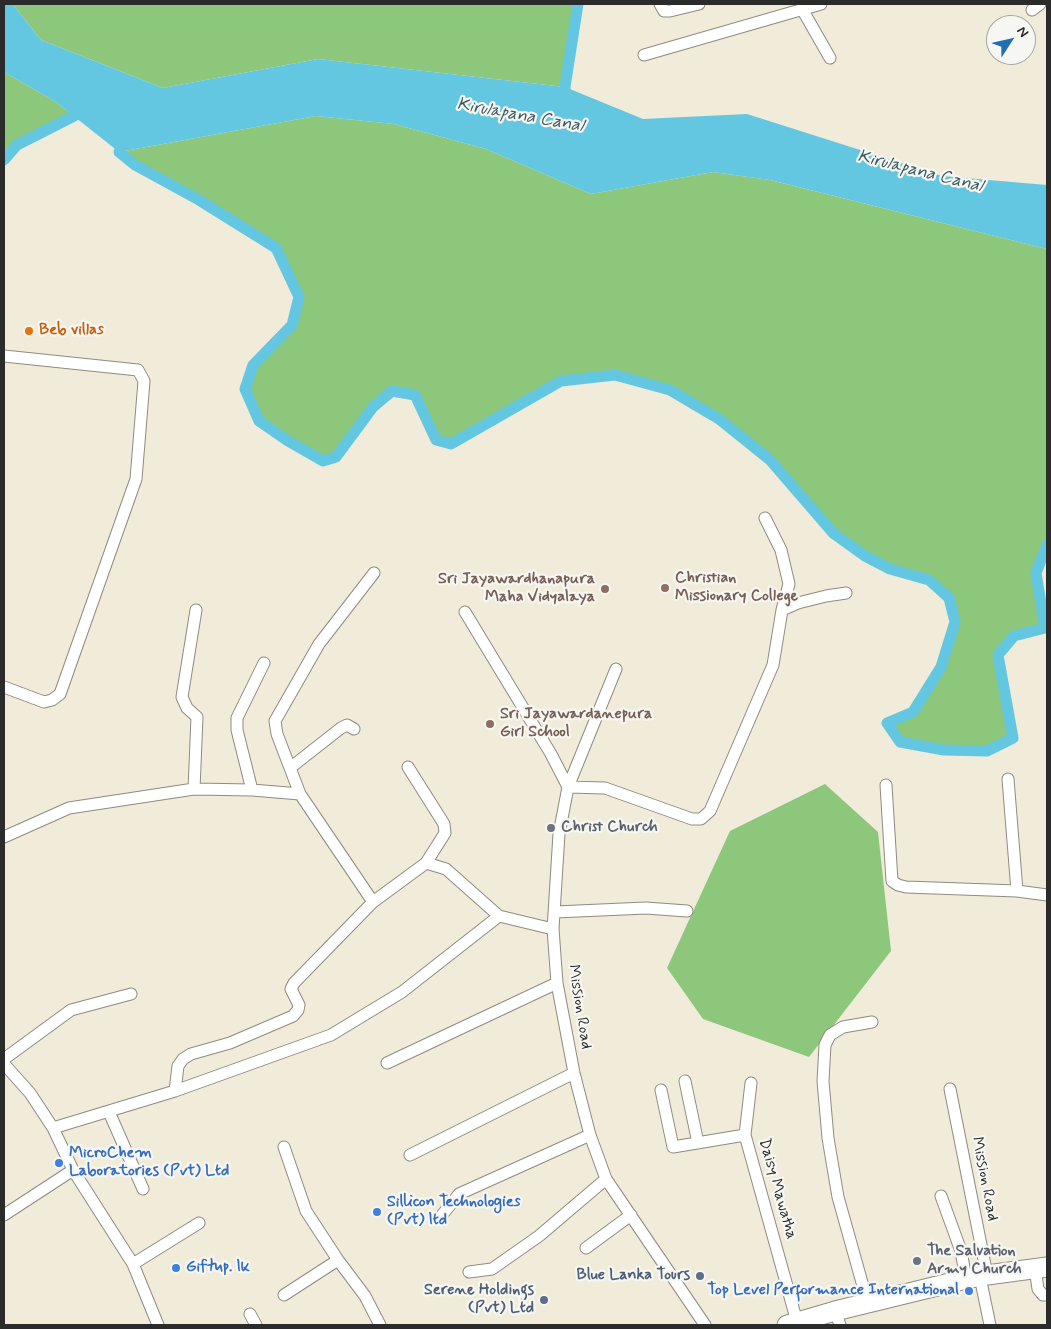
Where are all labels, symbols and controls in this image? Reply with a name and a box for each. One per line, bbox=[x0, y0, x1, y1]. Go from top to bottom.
north arrow bbox=[986, 15, 1036, 65]
text: N bbox=[1012, 23, 1033, 41]
water label: Kirulapana Canal bbox=[455, 94, 585, 138]
water label: Kirulapana Canal bbox=[855, 146, 985, 198]
place label: Beb villas bbox=[39, 321, 104, 341]
marker: Beb villas bbox=[23, 325, 35, 337]
place label: Christian Missionary College bbox=[675, 569, 798, 607]
place label: Sri Jayawardhanapura Maha Vidyalaya bbox=[438, 570, 595, 608]
marker: Christian Missionary College bbox=[659, 582, 671, 594]
marker: Sri Jayawardhanapura Maha Vidyalaya bbox=[599, 583, 611, 595]
place label: Sri Jayawardanepura Girl School bbox=[500, 705, 652, 743]
marker: Sri Jayawardanepura Girl School bbox=[484, 718, 496, 730]
place label: Christ Church bbox=[561, 818, 658, 838]
marker: Christ Church bbox=[545, 822, 557, 834]
street label: Mission Road bbox=[563, 963, 595, 1051]
street label: Mission Road bbox=[966, 1135, 1002, 1223]
street label: Daisy Mawatha bbox=[753, 1136, 801, 1242]
place label: MicroChem Laboratories (Pvt) Ltd bbox=[69, 1144, 229, 1182]
marker: MicroChem Laboratories (Pvt) Ltd bbox=[53, 1157, 65, 1169]
place label: Sillicon Technologies (Pvt) ltd bbox=[387, 1193, 521, 1231]
marker: Sillicon Technologies (Pvt) ltd bbox=[371, 1206, 383, 1218]
place label: The Salvation Army Church bbox=[927, 1242, 1022, 1280]
marker: The Salvation Army Church bbox=[911, 1255, 923, 1267]
place label: Giftup. lk bbox=[186, 1258, 250, 1278]
marker: Giftup. lk bbox=[170, 1262, 182, 1274]
place label: Blue Lanka Tours bbox=[577, 1266, 690, 1286]
marker: Blue Lanka Tours bbox=[694, 1270, 706, 1282]
place label: Serene Holdings (Pvt) Ltd bbox=[424, 1281, 534, 1319]
place label: Top Level Performance International bbox=[707, 1281, 959, 1301]
marker: Top Level Performance International bbox=[963, 1285, 975, 1297]
marker: Serene Holdings (Pvt) Ltd bbox=[538, 1294, 550, 1306]

